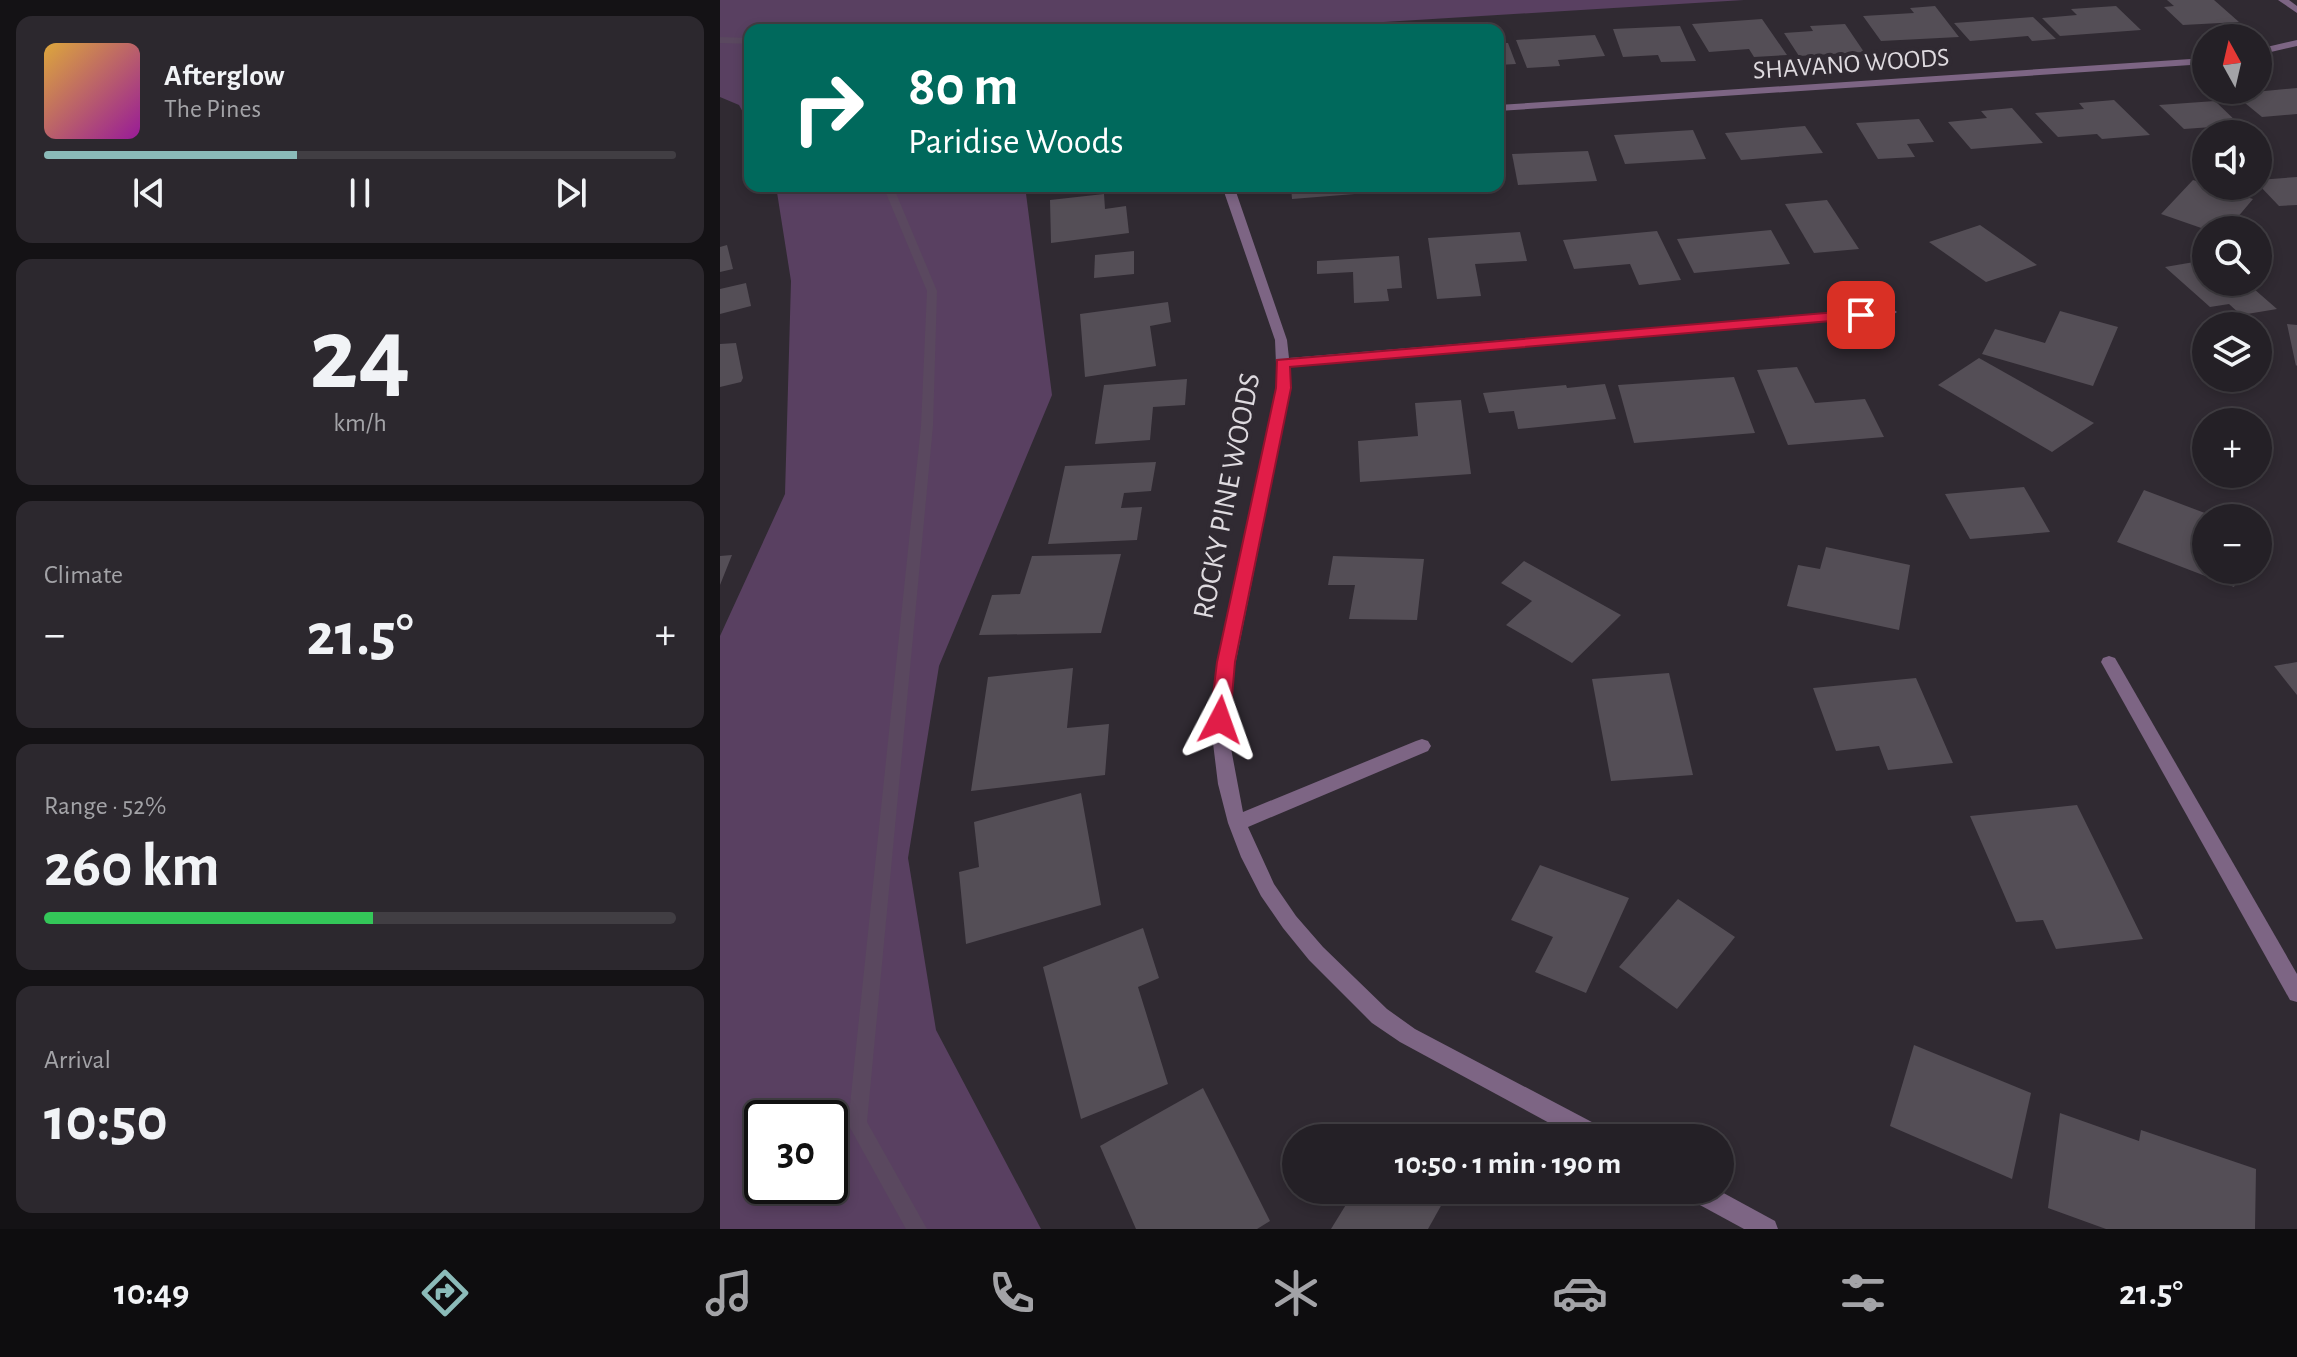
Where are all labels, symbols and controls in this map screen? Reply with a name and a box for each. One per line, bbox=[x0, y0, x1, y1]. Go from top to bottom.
north arrow bbox=[2192, 24, 2272, 104]
map controls bbox=[2192, 24, 2272, 584]
street label: SHAVANO WOODS bbox=[1752, 44, 1950, 84]
icon: right bbox=[776, 56, 880, 160]
text: 80 m bbox=[908, 59, 1018, 115]
text: Afterglow bbox=[164, 61, 285, 91]
text: The Pines bbox=[164, 96, 261, 122]
button: sound bbox=[2192, 120, 2272, 200]
text: Paridise Woods bbox=[908, 124, 1124, 160]
icon: previous bbox=[127, 171, 171, 215]
icon: pause bbox=[338, 171, 382, 215]
icon: next bbox=[549, 171, 593, 215]
button: search bbox=[2192, 216, 2272, 296]
pin bbox=[1827, 281, 1895, 349]
icon: arrive bbox=[1839, 293, 1883, 337]
text: 24 bbox=[309, 304, 411, 408]
button: layers bbox=[2192, 312, 2272, 392]
street label: ROCKY PINE WOODS bbox=[1188, 371, 1266, 621]
button: + bbox=[2192, 408, 2272, 488]
text: km/h bbox=[333, 410, 387, 436]
button: − bbox=[2192, 504, 2272, 584]
text: Climate bbox=[44, 562, 123, 588]
text: 21.5° bbox=[306, 606, 414, 666]
text: − bbox=[44, 613, 65, 657]
text: + bbox=[655, 613, 676, 657]
position arrow bbox=[1178, 678, 1262, 762]
text: Range · 52% bbox=[44, 793, 166, 819]
text: 260 km bbox=[44, 837, 220, 897]
text: Arrival bbox=[44, 1047, 111, 1073]
text: 10:50 bbox=[44, 1091, 168, 1151]
speed limit sign: 30 bbox=[744, 1100, 848, 1204]
text: 10:50 · 1 min · 190 m bbox=[1395, 1149, 1621, 1179]
icon: directions bbox=[417, 1265, 473, 1321]
icon: music bbox=[701, 1265, 757, 1321]
icon: phone bbox=[984, 1265, 1040, 1321]
icon: climate bbox=[1268, 1265, 1324, 1321]
icon: car bbox=[1552, 1265, 1608, 1321]
icon: filters bbox=[1835, 1265, 1891, 1321]
text: 10:49 bbox=[114, 1275, 189, 1311]
text: 21.5° bbox=[2119, 1275, 2183, 1311]

